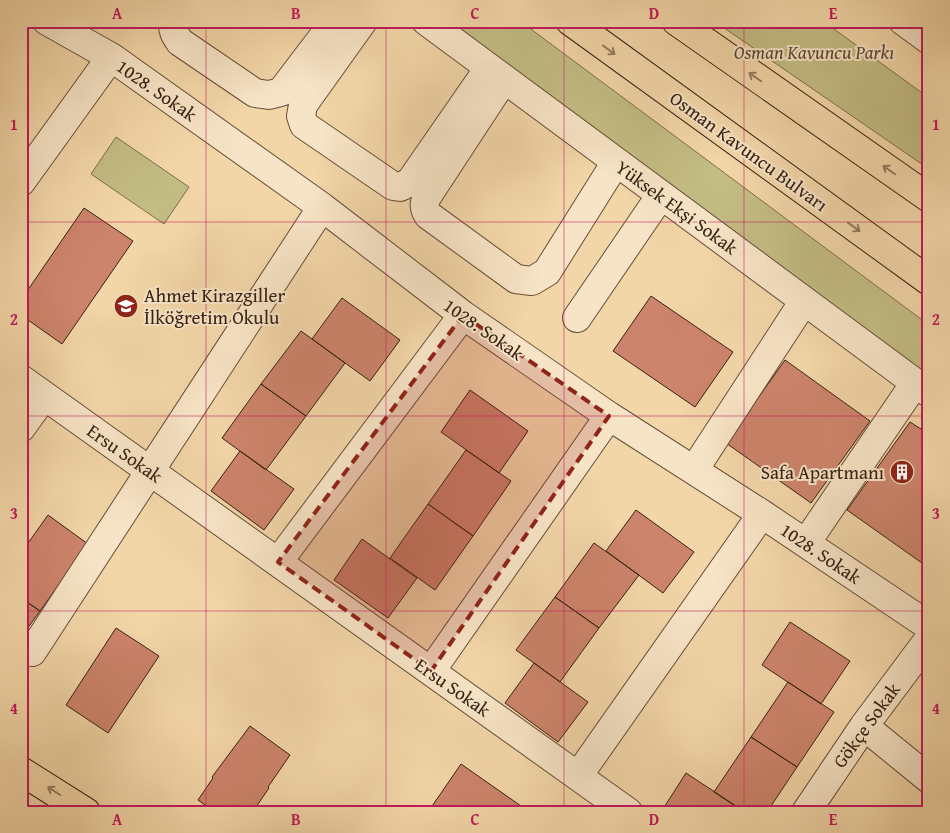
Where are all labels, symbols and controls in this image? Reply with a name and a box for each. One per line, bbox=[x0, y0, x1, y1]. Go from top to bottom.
text: A bbox=[112, 1, 123, 25]
text: B bbox=[291, 1, 301, 25]
text: C bbox=[470, 1, 480, 25]
text: D bbox=[649, 1, 659, 25]
text: E bbox=[829, 1, 838, 25]
park label: Osman Kavuncu Parkı bbox=[734, 38, 894, 66]
one-way arrow bbox=[602, 45, 616, 55]
street label: 1028. Sokak bbox=[111, 52, 203, 128]
one-way arrow bbox=[749, 72, 763, 82]
street label: Osman Kavuncu Bulvarı bbox=[664, 84, 834, 218]
text: 1 bbox=[10, 112, 18, 136]
text: 1 bbox=[932, 112, 940, 136]
street label: Yüksek Ekşi Sokak bbox=[610, 153, 744, 261]
one-way arrow bbox=[882, 165, 896, 175]
one-way arrow bbox=[847, 222, 861, 232]
place label: Ahmet Kirazgiller İlköğretim Okulu bbox=[144, 281, 285, 331]
street label: 1028. Sokak bbox=[438, 291, 530, 367]
school or university icon: Ahmet Kirazgiller İlköğretim Okulu bbox=[113, 293, 139, 319]
text: 2 bbox=[10, 307, 18, 331]
text: 2 bbox=[932, 307, 940, 331]
street label: Ersu Sokak bbox=[81, 417, 169, 490]
place label: Safa Apartmanı bbox=[761, 458, 884, 486]
building icon: Safa Apartmanı bbox=[889, 459, 915, 485]
text: 3 bbox=[10, 501, 18, 525]
text: 3 bbox=[932, 501, 940, 525]
street label: 1028. Sokak bbox=[775, 515, 868, 591]
street label: Ersu Sokak bbox=[409, 651, 497, 724]
street label: Gökçe Sokak bbox=[825, 676, 907, 773]
text: 4 bbox=[10, 696, 18, 720]
text: 4 bbox=[932, 696, 940, 720]
one-way arrow bbox=[47, 786, 61, 796]
text: A bbox=[112, 807, 123, 831]
text: B bbox=[291, 807, 301, 831]
text: C bbox=[470, 807, 480, 831]
text: D bbox=[649, 807, 659, 831]
text: E bbox=[829, 807, 838, 831]

